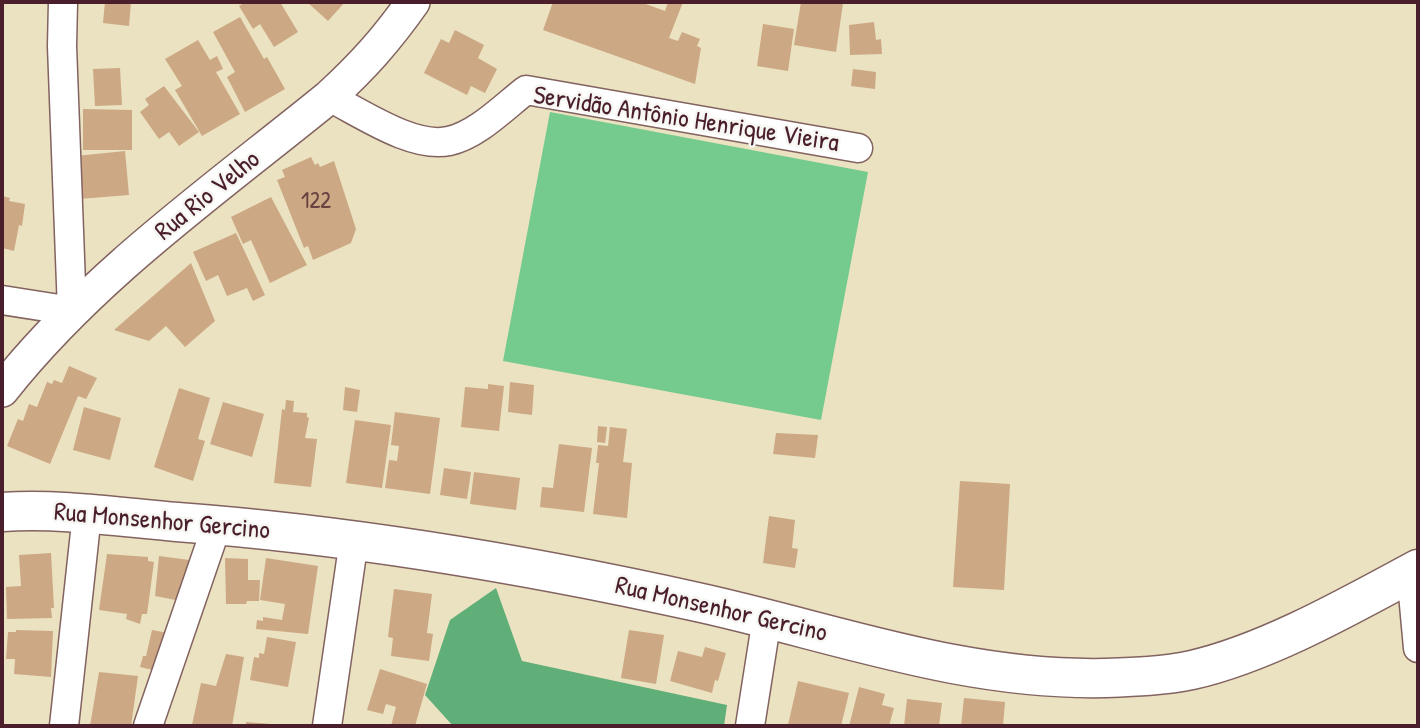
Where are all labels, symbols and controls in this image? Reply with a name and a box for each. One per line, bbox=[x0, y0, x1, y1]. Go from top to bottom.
street label: Servidão Antônio Henrique Vieira bbox=[531, 80, 841, 160]
street label: Rua Rio Velho bbox=[149, 144, 267, 248]
house number: 122 bbox=[301, 188, 331, 216]
street label: Rua Monsenhor Gercino bbox=[53, 497, 271, 547]
street label: Rua Monsenhor Gercino bbox=[612, 570, 830, 650]

